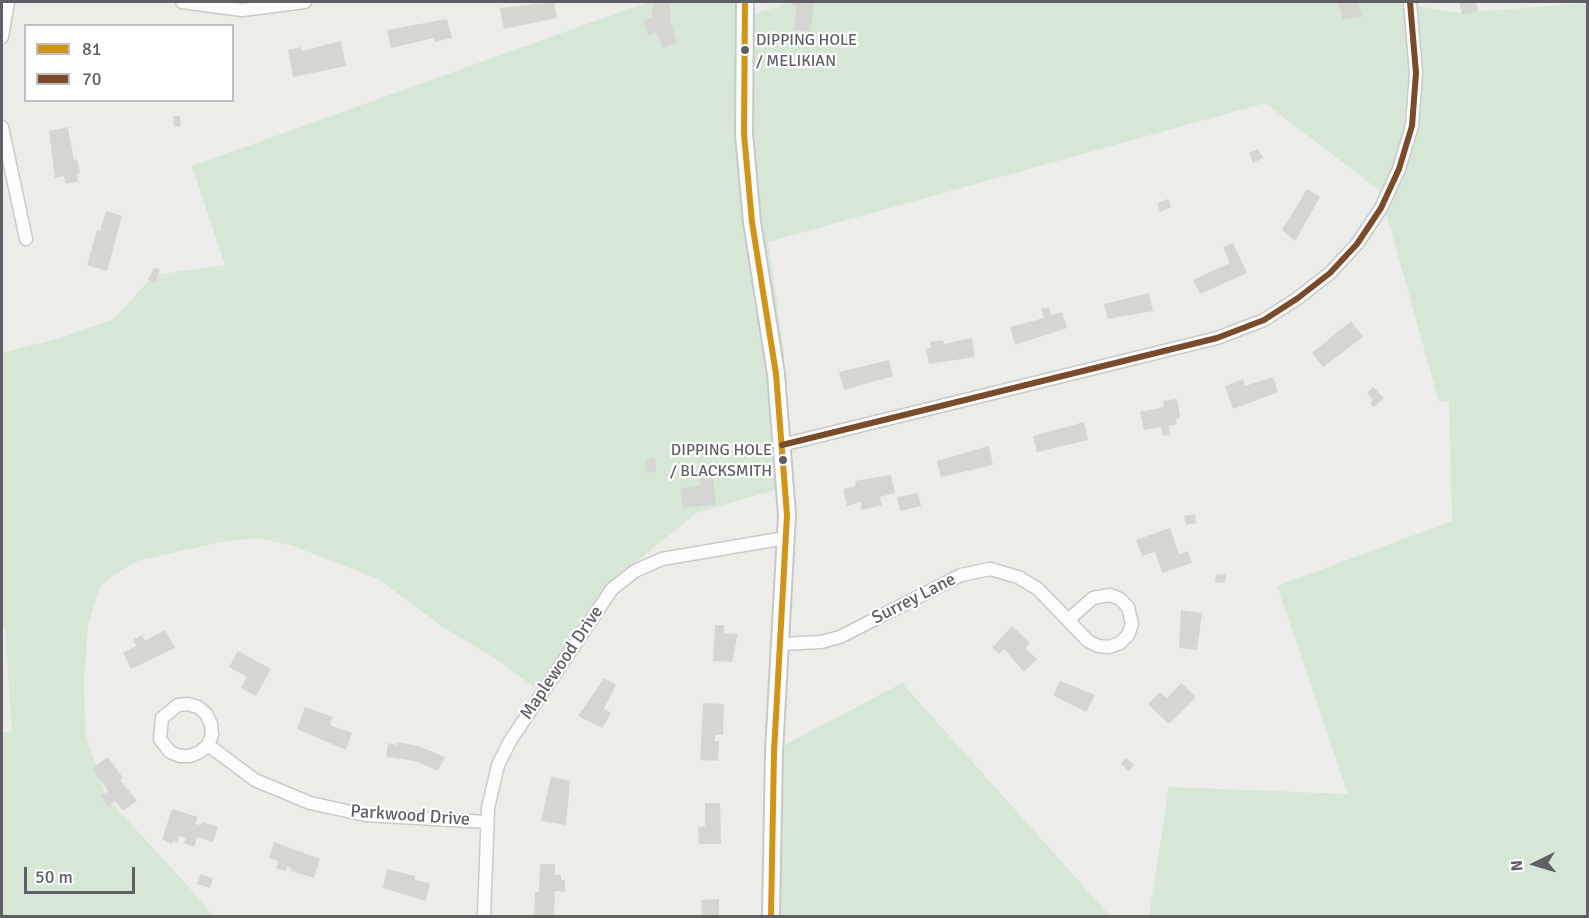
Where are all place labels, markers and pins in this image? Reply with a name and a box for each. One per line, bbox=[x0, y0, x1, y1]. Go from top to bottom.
place label: DIPPING HOLE / MELIKIAN bbox=[756, 31, 857, 69]
marker: DIPPING HOLE / MELIKIAN bbox=[739, 44, 751, 56]
place label: DIPPING HOLE / BLACKSMITH bbox=[670, 441, 772, 479]
marker: DIPPING HOLE / BLACKSMITH bbox=[777, 454, 789, 466]

